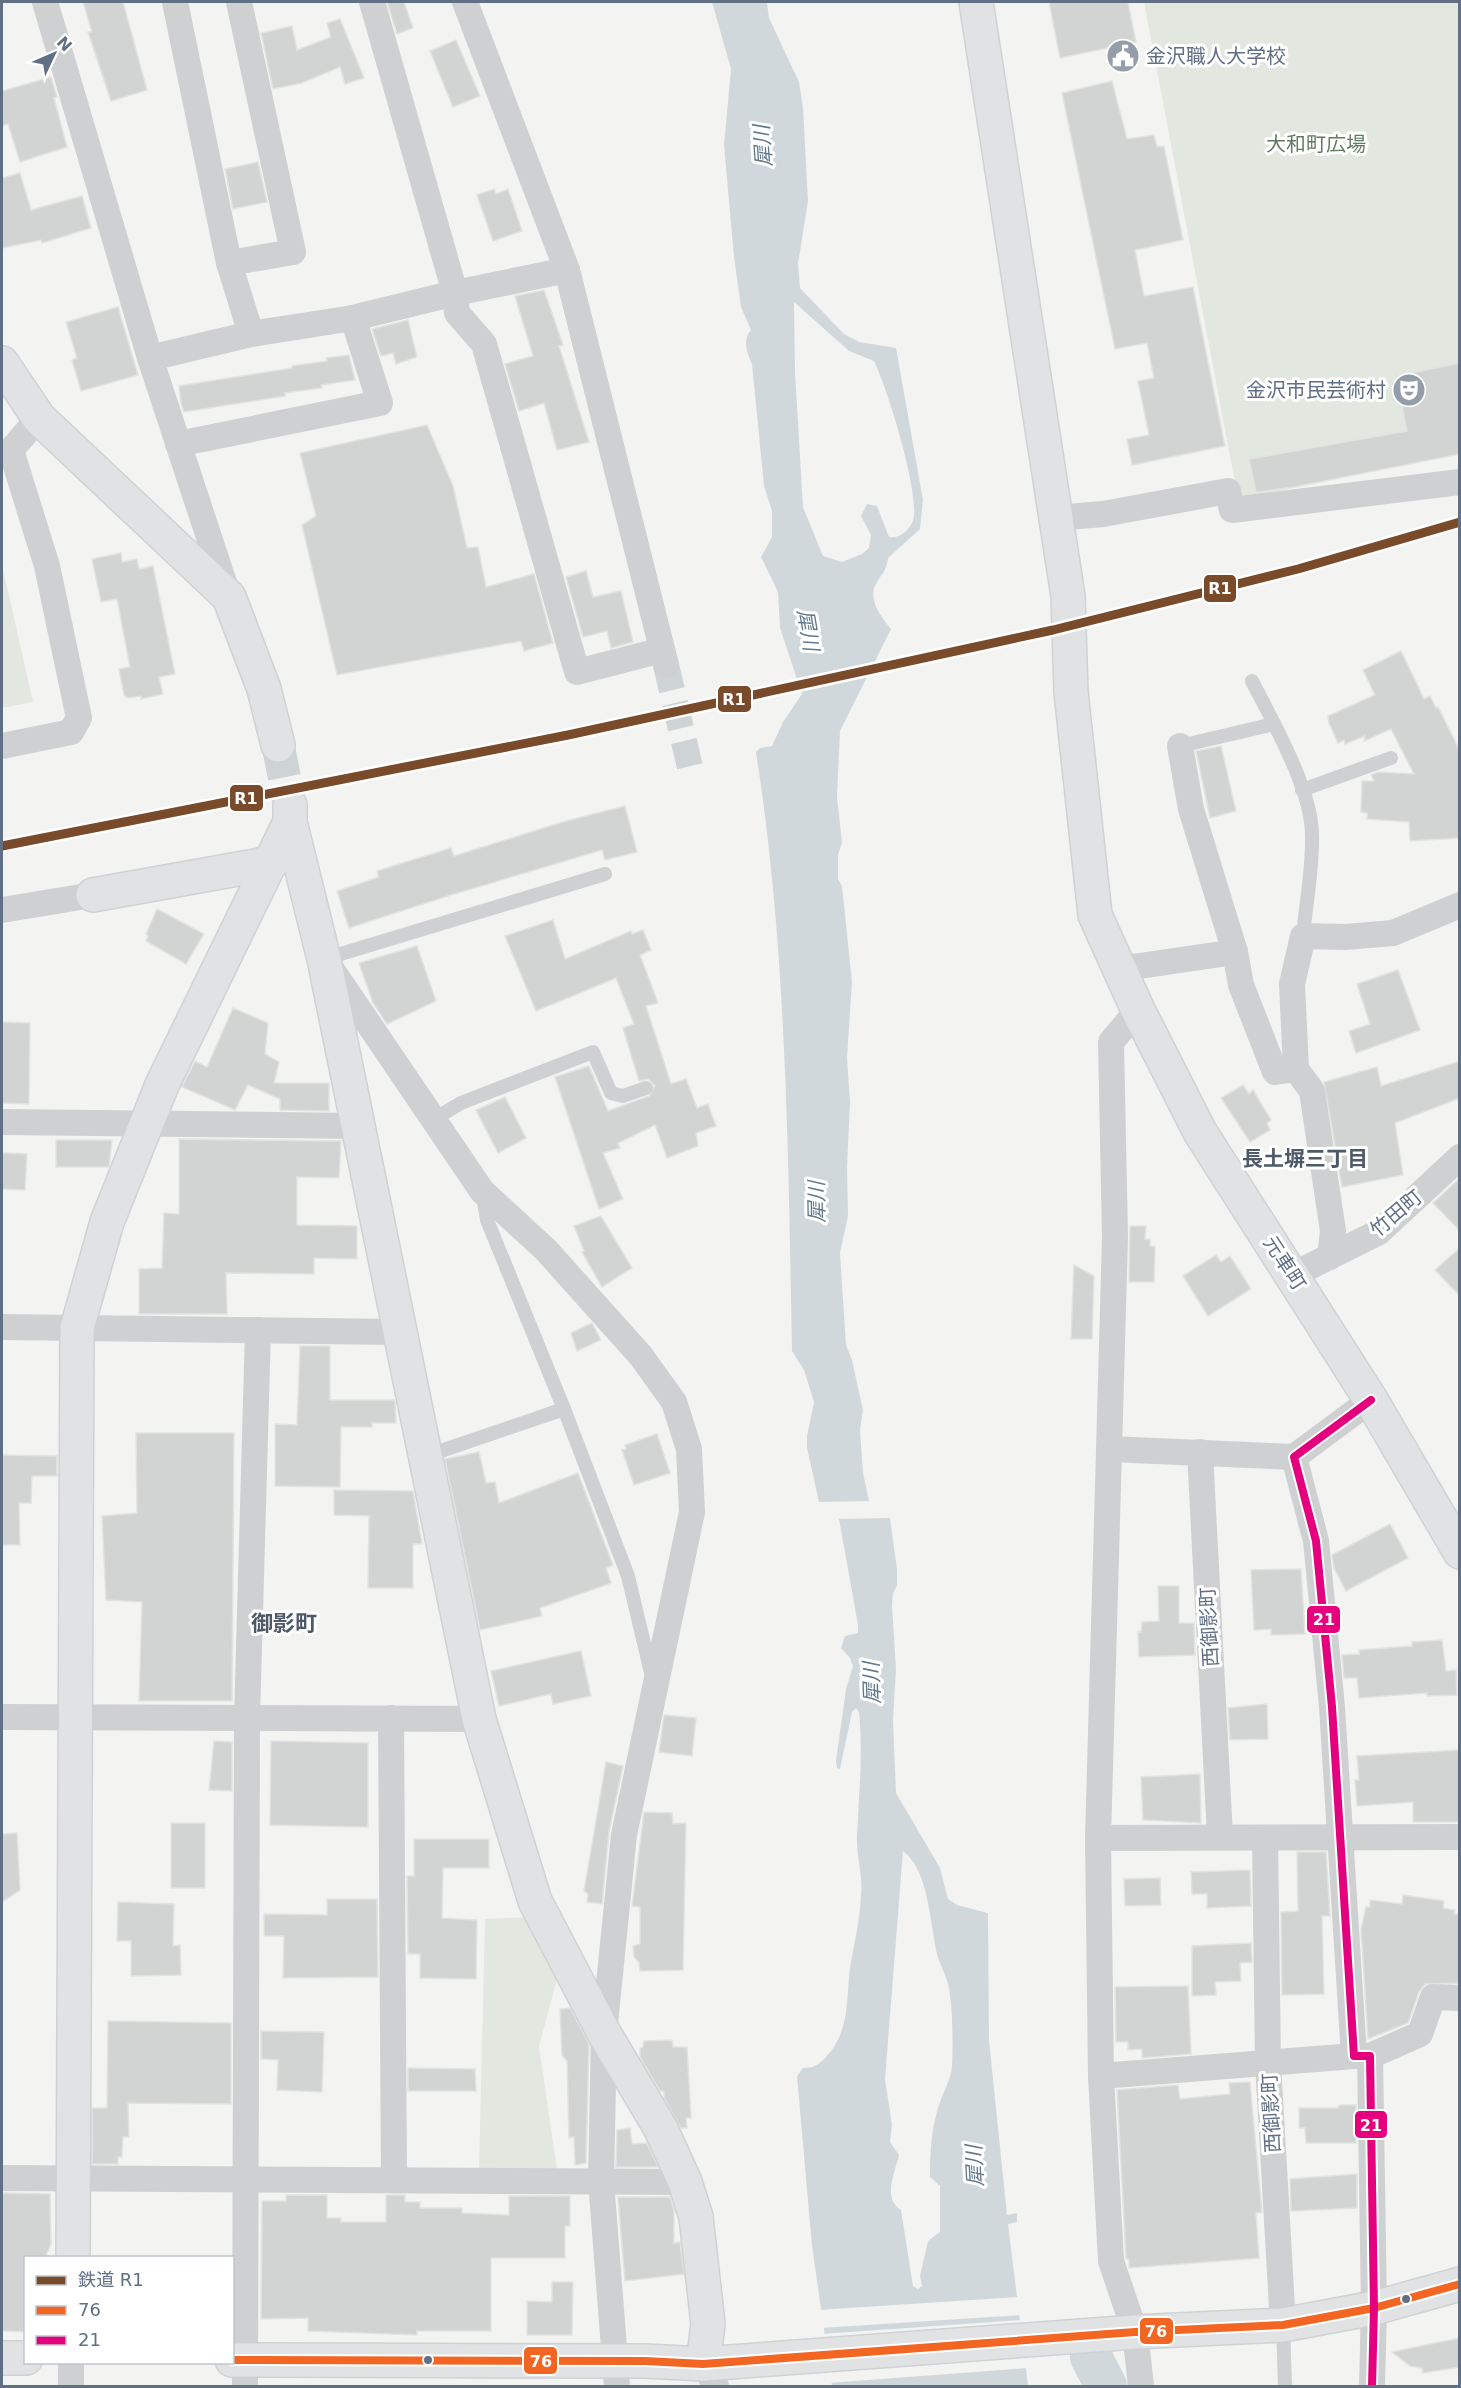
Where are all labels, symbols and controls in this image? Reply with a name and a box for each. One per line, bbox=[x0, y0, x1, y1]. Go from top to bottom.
north arrow bbox=[24, 24, 84, 84]
text: N bbox=[53, 33, 76, 55]
public building icon: 金沢職人大学校 bbox=[1105, 38, 1141, 74]
place label: 金沢職人大学校 bbox=[1146, 44, 1286, 68]
water label: 犀川 bbox=[749, 122, 776, 168]
park label: 大和町広場 bbox=[1266, 132, 1366, 156]
theatre icon: 金沢市民芸術村 bbox=[1391, 372, 1427, 408]
place label: 金沢市民芸術村 bbox=[1246, 378, 1386, 402]
line badge: R1 bbox=[1203, 574, 1237, 603]
text: R1 bbox=[1208, 579, 1232, 598]
water label: 犀川 bbox=[793, 607, 824, 655]
line badge: R1 bbox=[717, 685, 752, 713]
text: R1 bbox=[722, 690, 746, 709]
line badge: R1 bbox=[229, 784, 264, 812]
text: R1 bbox=[234, 789, 258, 808]
district label: 長土塀三丁目 bbox=[1242, 1147, 1368, 1171]
water label: 犀川 bbox=[805, 1179, 829, 1223]
street label: 竹田町 bbox=[1365, 1185, 1427, 1241]
street label: 元車町 bbox=[1259, 1231, 1311, 1295]
street label: 西御影町 bbox=[1195, 1586, 1223, 1668]
line badge: 21 bbox=[1306, 1605, 1341, 1634]
text: 21 bbox=[1313, 1610, 1335, 1629]
district label: 御影町 bbox=[251, 1611, 317, 1636]
water label: 犀川 bbox=[859, 1660, 885, 1704]
street label: 西御影町 bbox=[1257, 2072, 1285, 2154]
line badge: 21 bbox=[1354, 2110, 1388, 2139]
text: 21 bbox=[1360, 2116, 1382, 2135]
water label: 犀川 bbox=[962, 2142, 988, 2188]
legend bbox=[24, 2256, 234, 2364]
text: 鉄道 R1 bbox=[78, 2269, 144, 2290]
unlabelled marker bbox=[1400, 2293, 1412, 2305]
text: 76 bbox=[78, 2299, 101, 2320]
line badge: 76 bbox=[1139, 2317, 1174, 2345]
text: 76 bbox=[1145, 2322, 1167, 2341]
text: 21 bbox=[78, 2329, 101, 2350]
line badge: 76 bbox=[523, 2346, 558, 2375]
text: 76 bbox=[530, 2352, 552, 2371]
unlabelled marker bbox=[422, 2354, 434, 2366]

